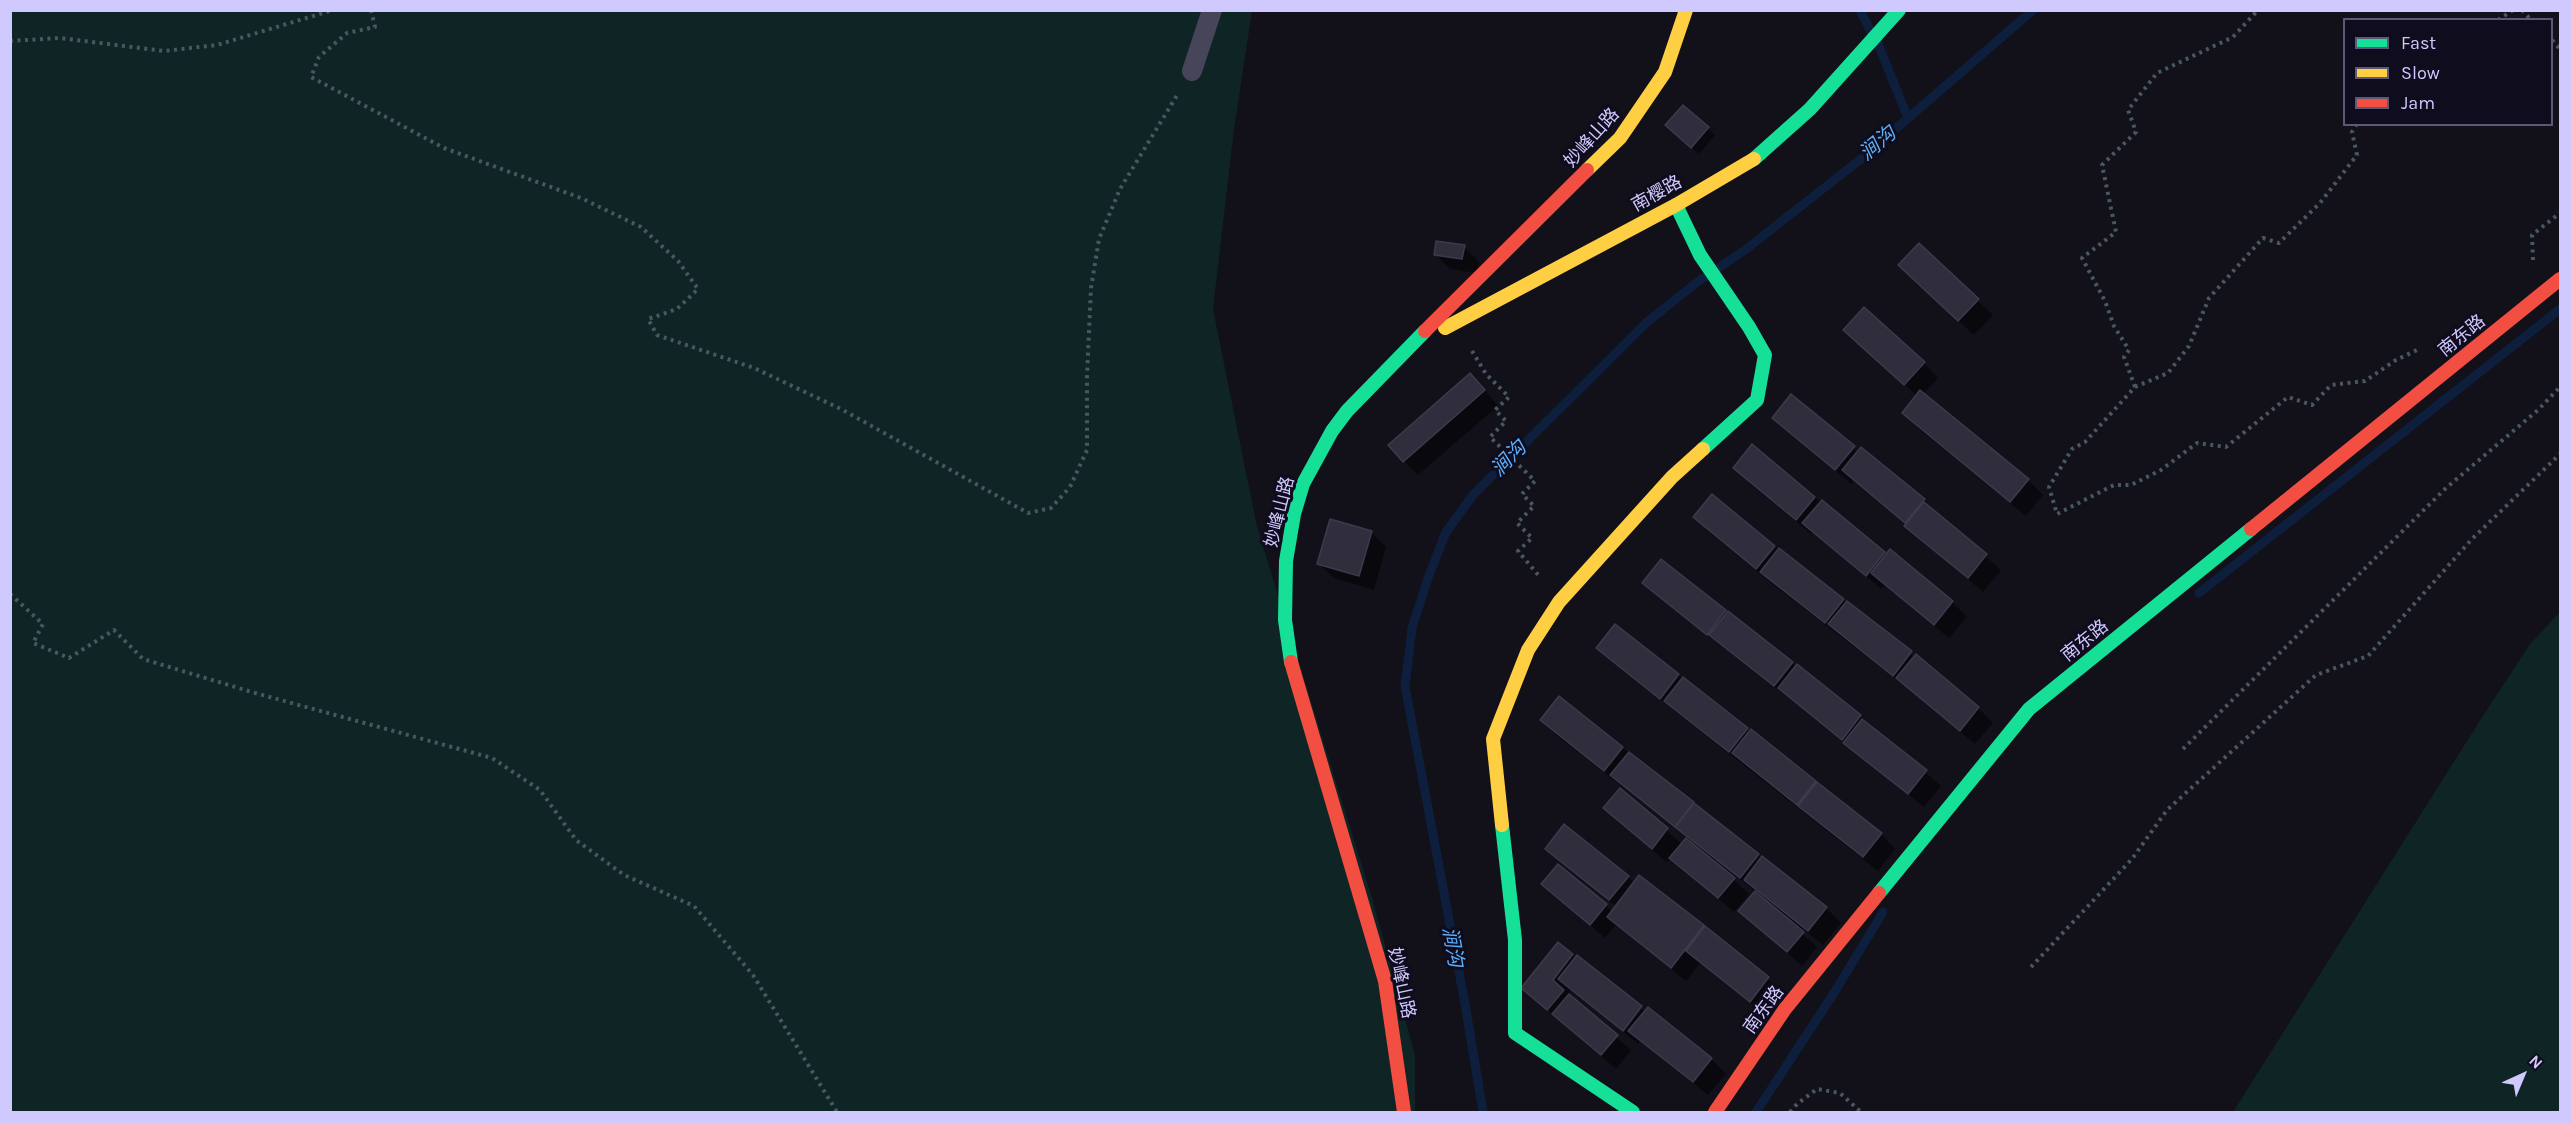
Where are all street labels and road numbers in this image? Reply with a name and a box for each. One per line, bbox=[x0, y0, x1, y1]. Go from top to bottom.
street label: 妙峰山路 bbox=[1560, 104, 1624, 172]
street label: 南樱路 bbox=[1628, 171, 1686, 217]
street label: 南东路 bbox=[2434, 311, 2490, 361]
street label: 妙峰山路 bbox=[1261, 474, 1299, 550]
street label: 南东路 bbox=[2057, 616, 2113, 666]
street label: 妙峰山路 bbox=[1383, 946, 1419, 1020]
street label: 南东路 bbox=[1739, 982, 1789, 1038]

